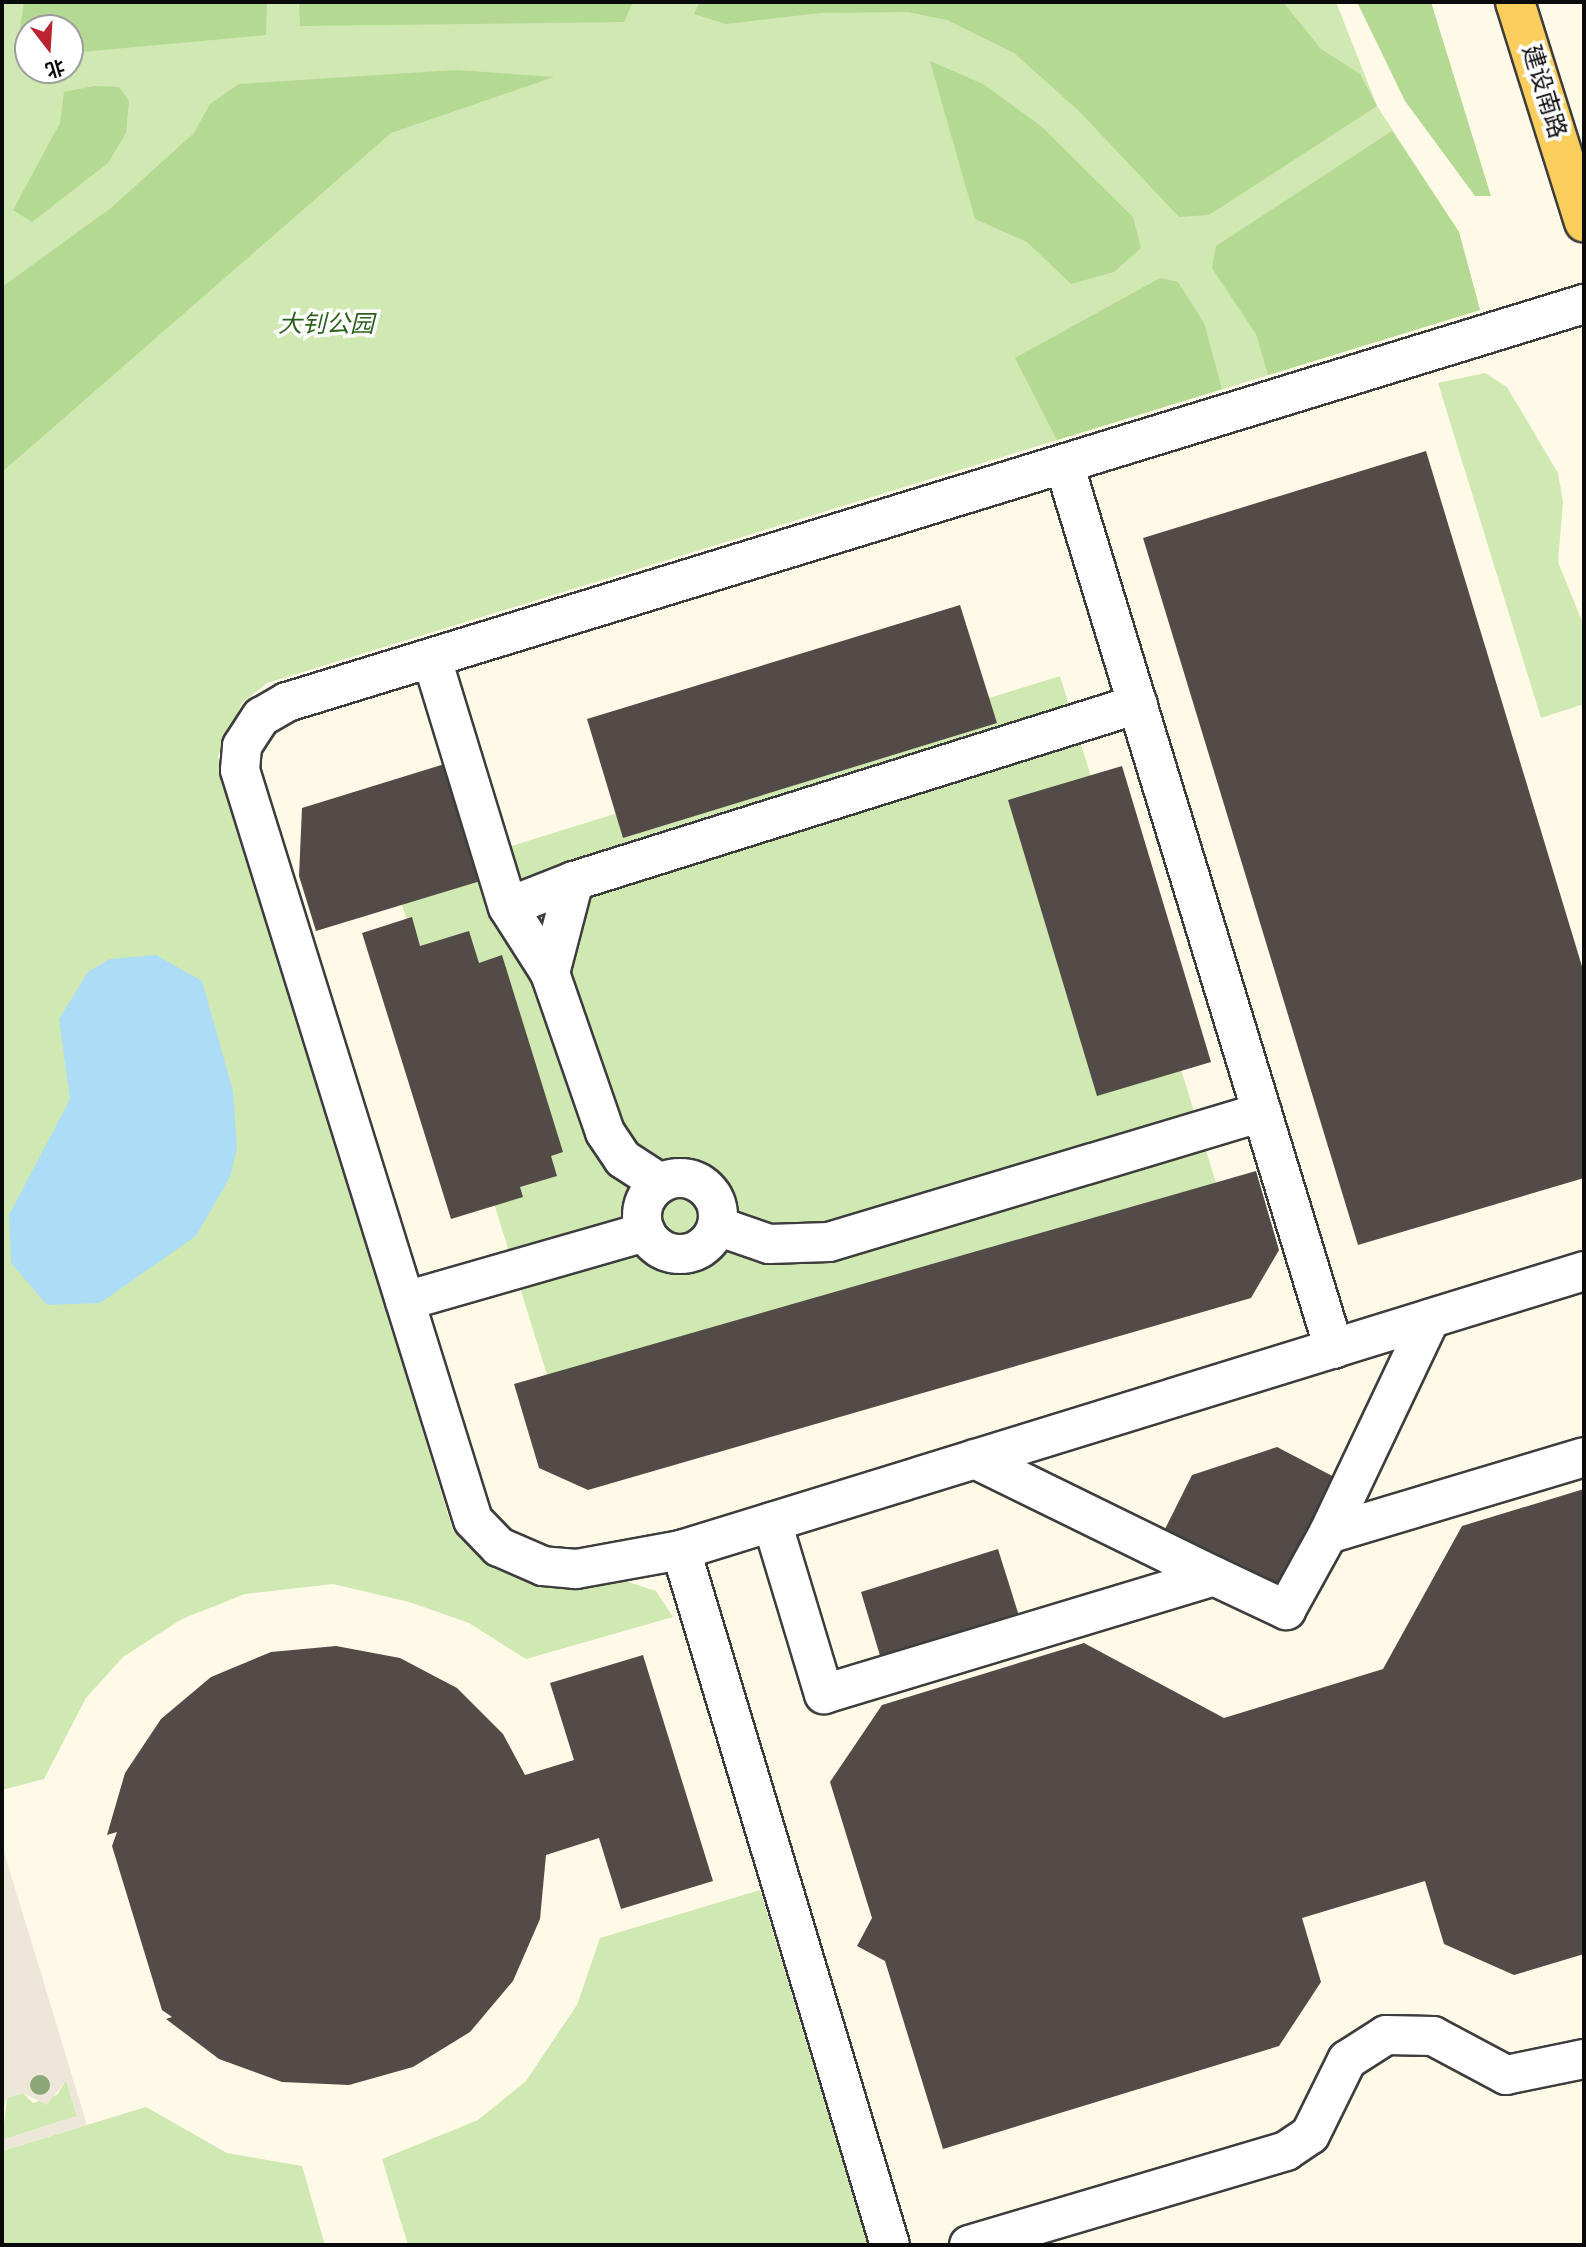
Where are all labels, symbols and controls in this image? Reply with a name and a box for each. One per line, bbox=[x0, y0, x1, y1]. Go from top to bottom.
north arrow bbox=[14, 14, 84, 84]
street label: 建设南路 bbox=[1515, 42, 1571, 142]
text: 北 bbox=[41, 51, 68, 84]
park label: 大钊公园 bbox=[278, 312, 374, 340]

